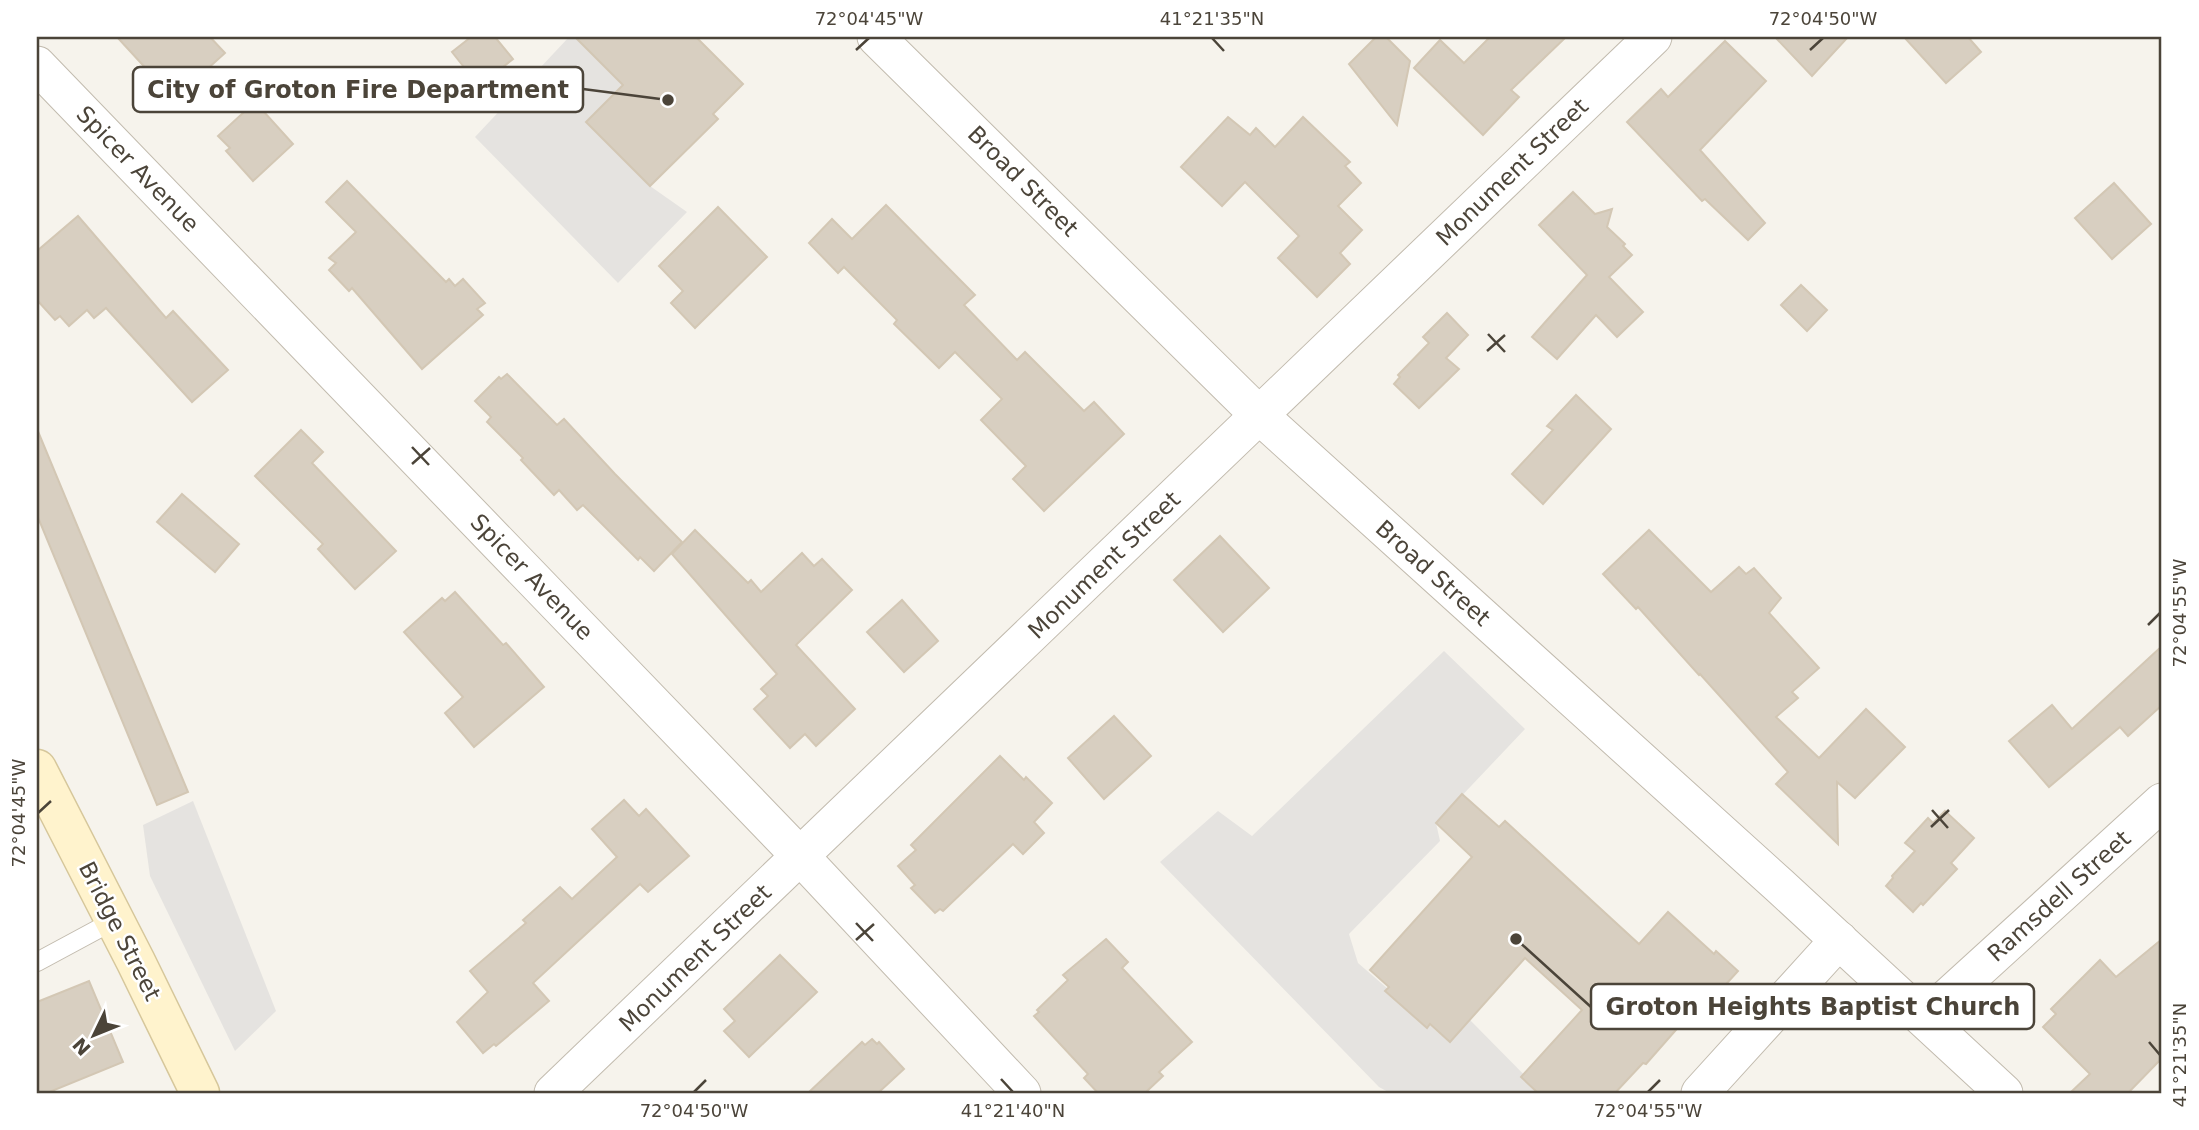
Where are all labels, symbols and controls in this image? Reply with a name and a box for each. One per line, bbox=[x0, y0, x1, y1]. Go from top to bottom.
text: 72°04'45"W bbox=[815, 8, 924, 29]
text: 41°21'35"N bbox=[1160, 8, 1264, 29]
text: 72°04'50"W bbox=[1769, 8, 1878, 29]
callout: City of Groton Fire Department bbox=[133, 67, 583, 112]
text: City of Groton Fire Department bbox=[147, 76, 569, 104]
street label: Monument Street bbox=[1431, 93, 1593, 251]
street label: Spicer Avenue bbox=[71, 101, 205, 237]
street label: Broad Street bbox=[963, 121, 1083, 241]
street label: Monument Street bbox=[1023, 486, 1185, 644]
street label: Spicer Avenue bbox=[465, 509, 599, 645]
street label: Broad Street bbox=[1371, 515, 1495, 631]
text: 72°04'55"W bbox=[2169, 558, 2190, 667]
text: 72°04'45"W bbox=[8, 758, 29, 867]
street label: Ramsdell Street bbox=[1982, 825, 2136, 967]
street label: Bridge Street bbox=[74, 857, 166, 1005]
street label: Monument Street bbox=[614, 879, 776, 1037]
callout: Groton Heights Baptist Church bbox=[1591, 984, 2034, 1029]
text: Groton Heights Baptist Church bbox=[1606, 993, 2020, 1021]
north arrow bbox=[60, 1000, 130, 1070]
text: 41°21'35"N bbox=[2169, 1003, 2190, 1107]
text: N bbox=[68, 1033, 95, 1060]
text: 72°04'50"W bbox=[640, 1100, 749, 1121]
text: 41°21'40"N bbox=[961, 1100, 1065, 1121]
text: 72°04'55"W bbox=[1594, 1100, 1703, 1121]

